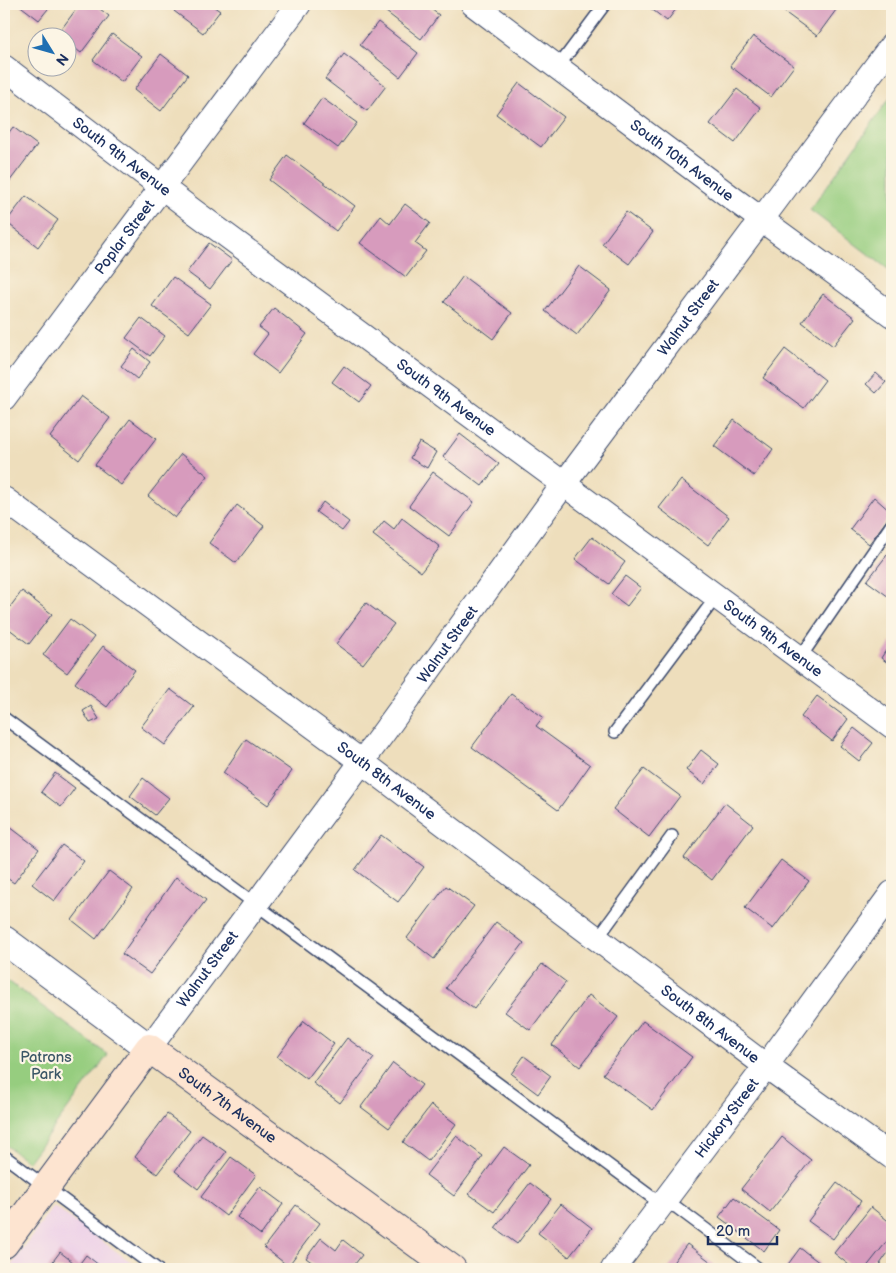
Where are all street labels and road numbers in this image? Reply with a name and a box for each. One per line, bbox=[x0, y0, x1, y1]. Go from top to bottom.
street label: South 9th Avenue bbox=[69, 113, 175, 200]
street label: South 10th Avenue bbox=[626, 115, 738, 206]
street label: Poplar Street bbox=[90, 196, 159, 278]
street label: Walnut Street bbox=[653, 275, 723, 360]
street label: South 9th Avenue bbox=[393, 354, 500, 440]
street label: South 9th Avenue bbox=[720, 595, 827, 681]
street label: Walnut Street bbox=[413, 602, 482, 687]
street label: South 8th Avenue bbox=[333, 737, 440, 824]
street label: Walnut Street bbox=[173, 927, 243, 1012]
street label: South 8th Avenue bbox=[657, 981, 763, 1067]
street label: South 7th Avenue bbox=[175, 1063, 281, 1148]
street label: Hickory Street bbox=[691, 1074, 763, 1162]

